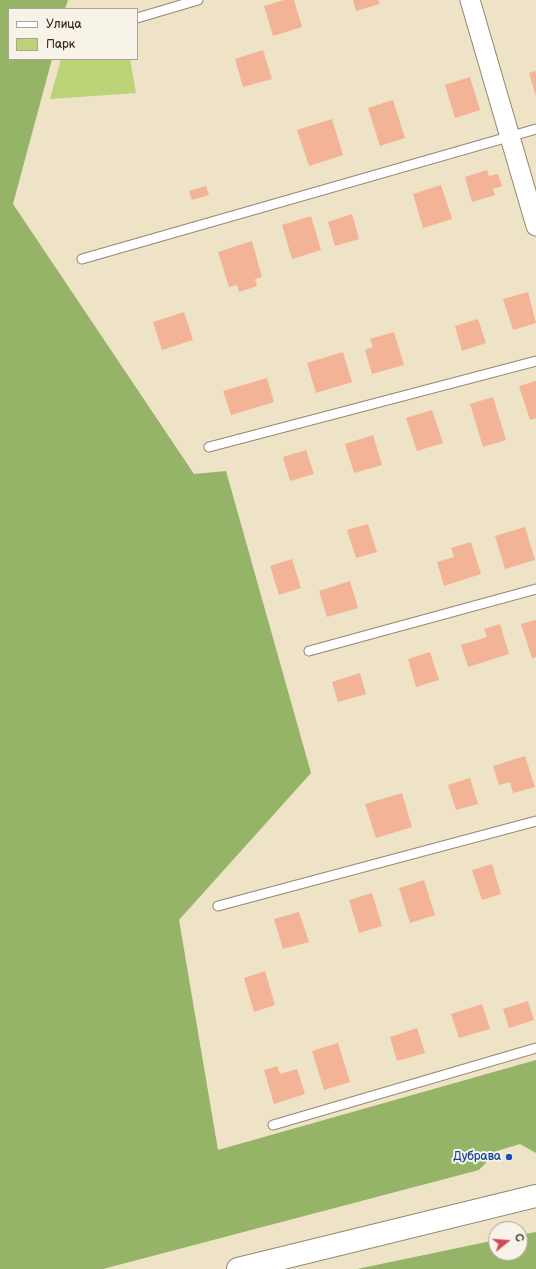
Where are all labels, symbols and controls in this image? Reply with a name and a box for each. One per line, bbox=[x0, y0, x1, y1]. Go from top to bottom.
legend bbox=[8, 8, 138, 60]
text: Улица bbox=[46, 17, 82, 32]
text: Парк bbox=[46, 37, 75, 52]
place label: Дубрава bbox=[453, 1150, 501, 1164]
marker: Дубрава bbox=[504, 1152, 514, 1162]
north arrow bbox=[488, 1221, 528, 1261]
text: С bbox=[512, 1232, 526, 1243]

